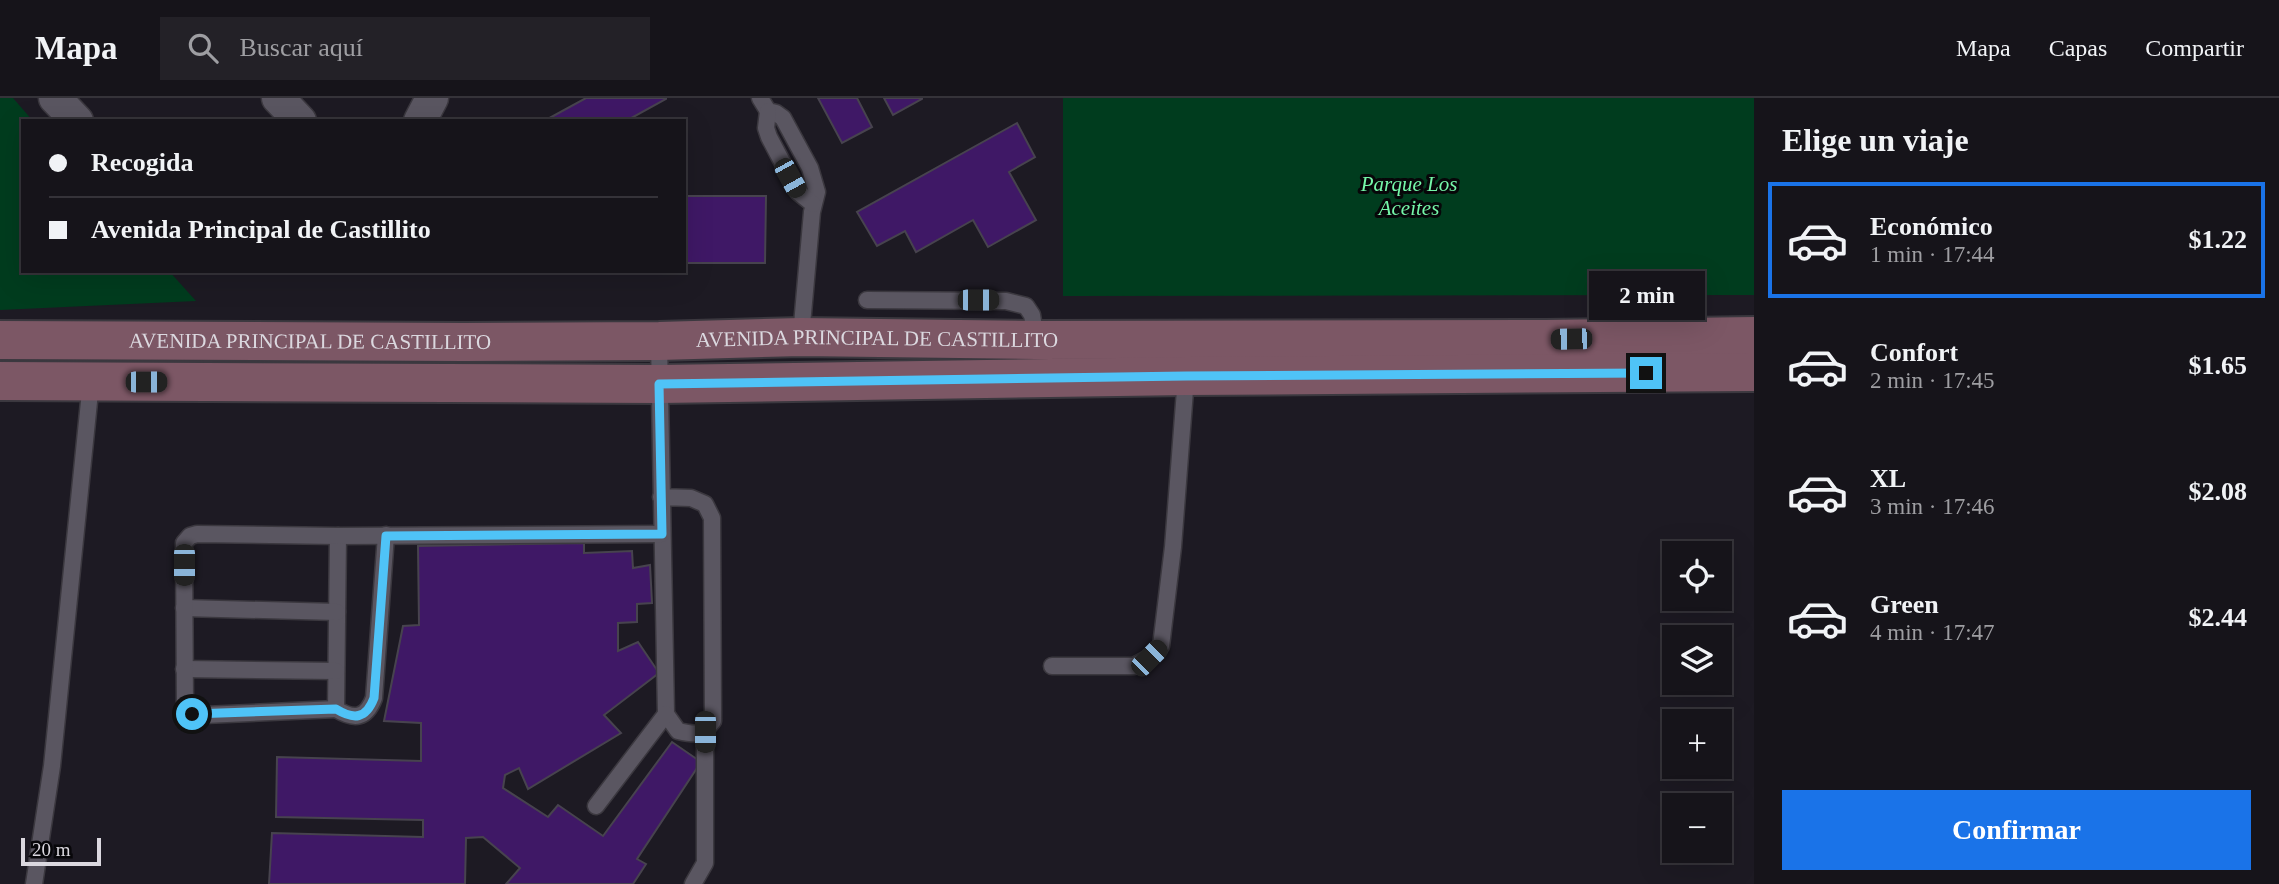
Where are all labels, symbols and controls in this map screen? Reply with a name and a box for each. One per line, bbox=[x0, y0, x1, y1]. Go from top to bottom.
search box bbox=[160, 17, 650, 80]
icon: search bbox=[184, 29, 222, 67]
text: Mapa bbox=[35, 30, 118, 66]
text: Buscar aquí bbox=[240, 33, 363, 62]
text: Mapa bbox=[1956, 35, 2011, 61]
text: Capas bbox=[2049, 35, 2107, 61]
text: Compartir bbox=[2145, 35, 2244, 61]
text: Elige un viaje bbox=[1782, 122, 1969, 158]
text: Recogida bbox=[91, 148, 194, 177]
car bbox=[771, 155, 810, 201]
park label: Parque Los Aceites bbox=[1360, 172, 1457, 220]
icon: car bbox=[1786, 209, 1849, 272]
text: Económico bbox=[1870, 212, 1993, 241]
text: Avenida Principal de Castillito bbox=[91, 215, 431, 244]
text: $1.22 bbox=[2189, 225, 2247, 254]
text: 1 min · 17:44 bbox=[1870, 242, 1995, 267]
callout: 2 min bbox=[1588, 272, 1704, 320]
text: 2 min bbox=[1619, 283, 1675, 308]
car bbox=[958, 290, 1000, 311]
street label: AVENIDA PRINCIPAL DE CASTILLITO bbox=[695, 325, 1058, 352]
car bbox=[1550, 328, 1593, 350]
street label: AVENIDA PRINCIPAL DE CASTILLITO bbox=[129, 329, 491, 354]
icon: car bbox=[1786, 335, 1849, 398]
text: Confort bbox=[1870, 338, 1958, 367]
text: $1.65 bbox=[2189, 351, 2247, 380]
route end bbox=[1630, 357, 1662, 389]
text: 2 min · 17:45 bbox=[1870, 368, 1995, 393]
car bbox=[126, 372, 168, 393]
icon: car bbox=[1786, 461, 1849, 524]
text: XL bbox=[1870, 464, 1906, 493]
text: $2.08 bbox=[2189, 477, 2247, 506]
text: 3 min · 17:46 bbox=[1870, 494, 1995, 519]
map controls bbox=[1662, 541, 1732, 863]
button: locate bbox=[1662, 541, 1732, 611]
car bbox=[174, 544, 195, 586]
icon: car bbox=[1786, 587, 1849, 650]
text: Green bbox=[1870, 590, 1939, 619]
text: $2.44 bbox=[2189, 603, 2247, 632]
text: 4 min · 17:47 bbox=[1870, 620, 1995, 645]
button: layers bbox=[1662, 625, 1732, 695]
car bbox=[1127, 636, 1172, 680]
route start bbox=[176, 698, 208, 730]
button: + bbox=[1662, 709, 1732, 779]
car bbox=[695, 711, 716, 753]
button: Confirmar bbox=[1782, 790, 2251, 870]
button: − bbox=[1662, 793, 1732, 863]
scale bar bbox=[21, 835, 102, 867]
text: 20 m bbox=[32, 839, 71, 860]

